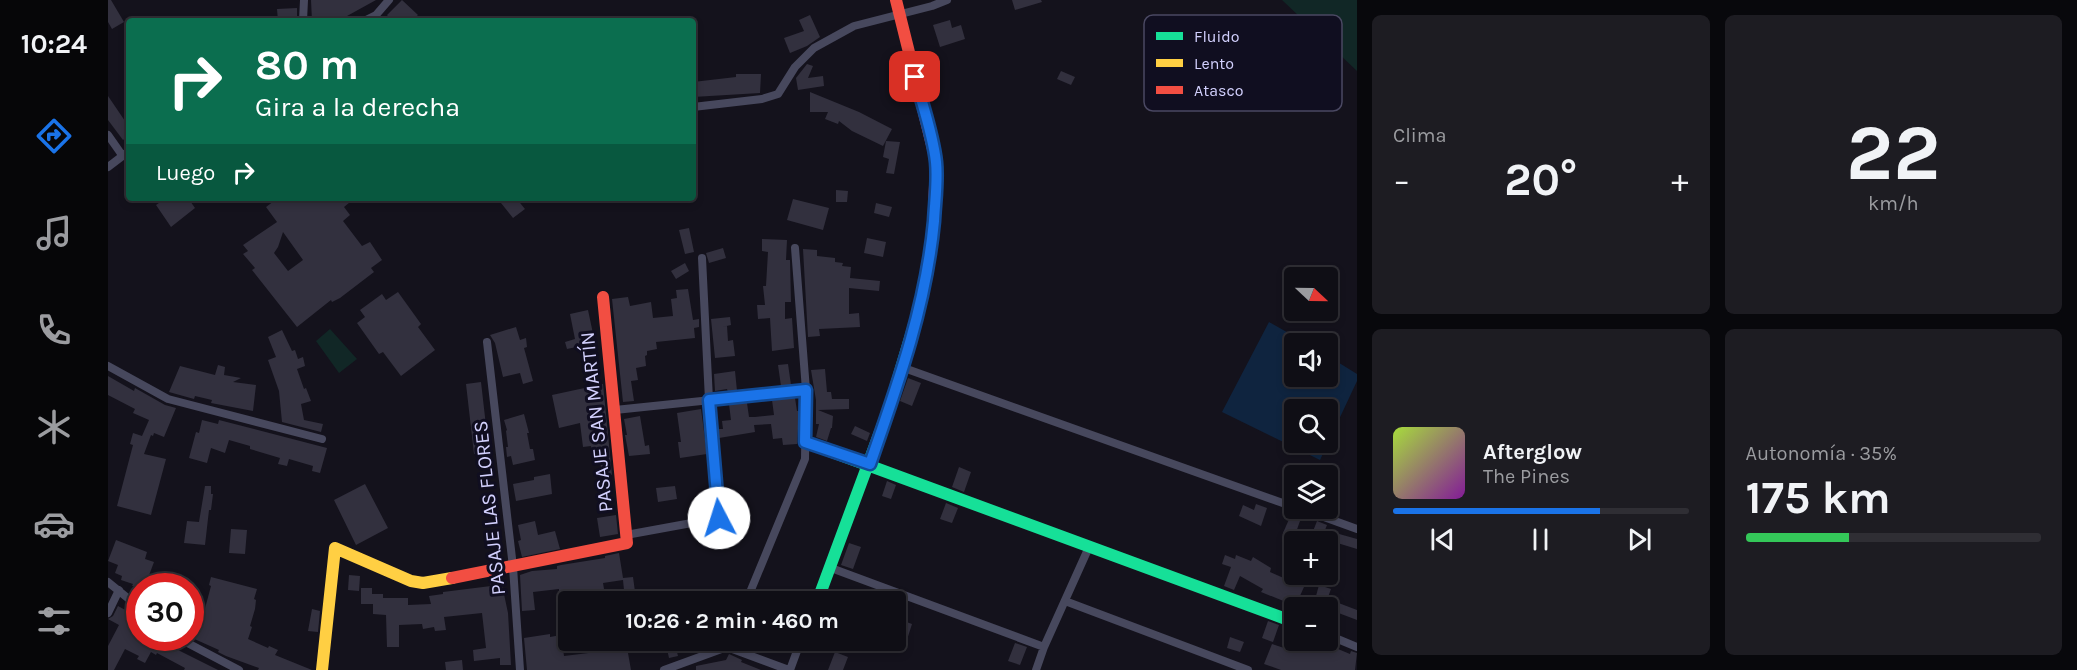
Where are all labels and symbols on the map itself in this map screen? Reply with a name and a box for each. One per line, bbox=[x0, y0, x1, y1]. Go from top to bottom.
legend bbox=[1144, 15, 1342, 111]
text: Fluido bbox=[1194, 27, 1240, 46]
pin bbox=[889, 51, 940, 102]
text: Lento bbox=[1194, 54, 1234, 73]
text: Atasco bbox=[1194, 81, 1243, 100]
north arrow bbox=[1284, 267, 1338, 321]
street label: PASAJE SAN MARTÍN bbox=[575, 331, 617, 513]
street label: PASAJE LAS FLORES bbox=[469, 420, 510, 596]
position arrow bbox=[687, 486, 751, 550]
speed limit sign: 30 bbox=[126, 573, 204, 651]

